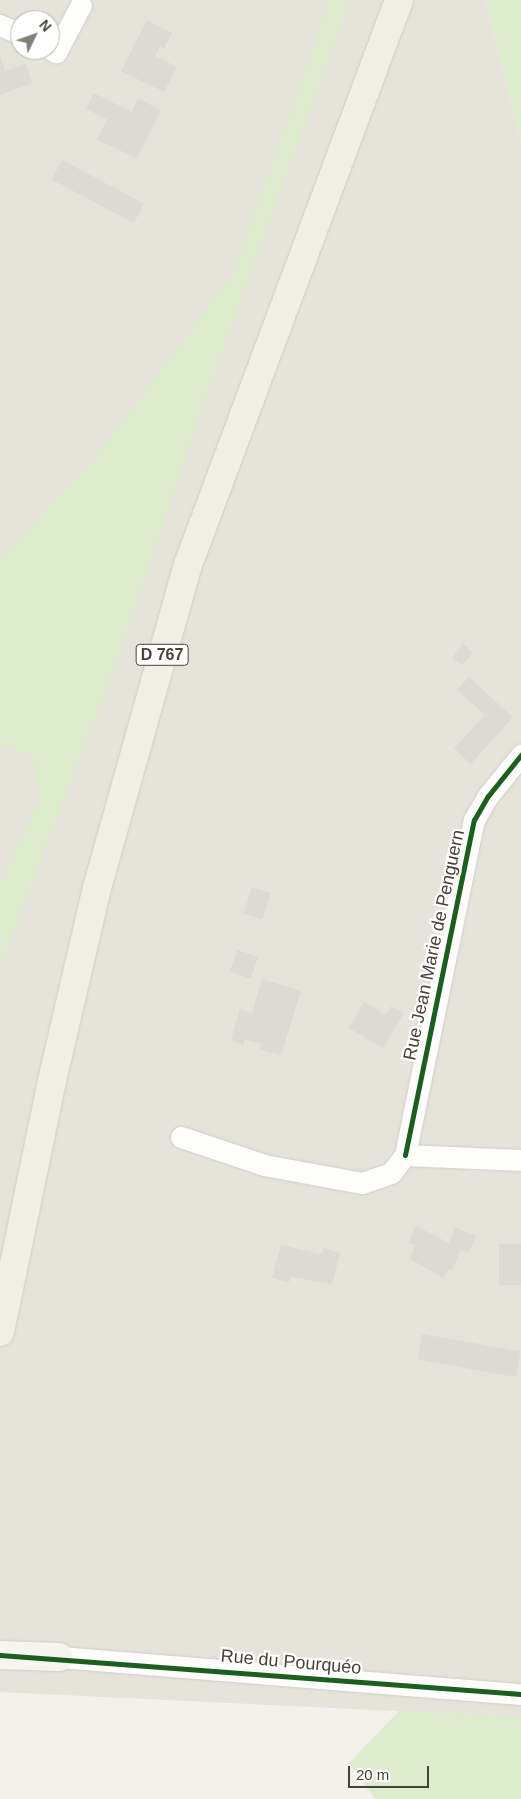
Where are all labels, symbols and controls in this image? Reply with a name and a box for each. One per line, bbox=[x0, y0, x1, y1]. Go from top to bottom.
north arrow bbox=[10, 10, 60, 60]
text: N bbox=[36, 17, 55, 35]
road number: D 767 bbox=[134, 642, 190, 668]
street label: Rue Jean Marie de Penguern bbox=[399, 828, 469, 1062]
street label: Rue du Pourquéo bbox=[220, 1645, 362, 1679]
scale bar bbox=[351, 1756, 432, 1788]
text: 20 m bbox=[356, 1766, 389, 1783]

